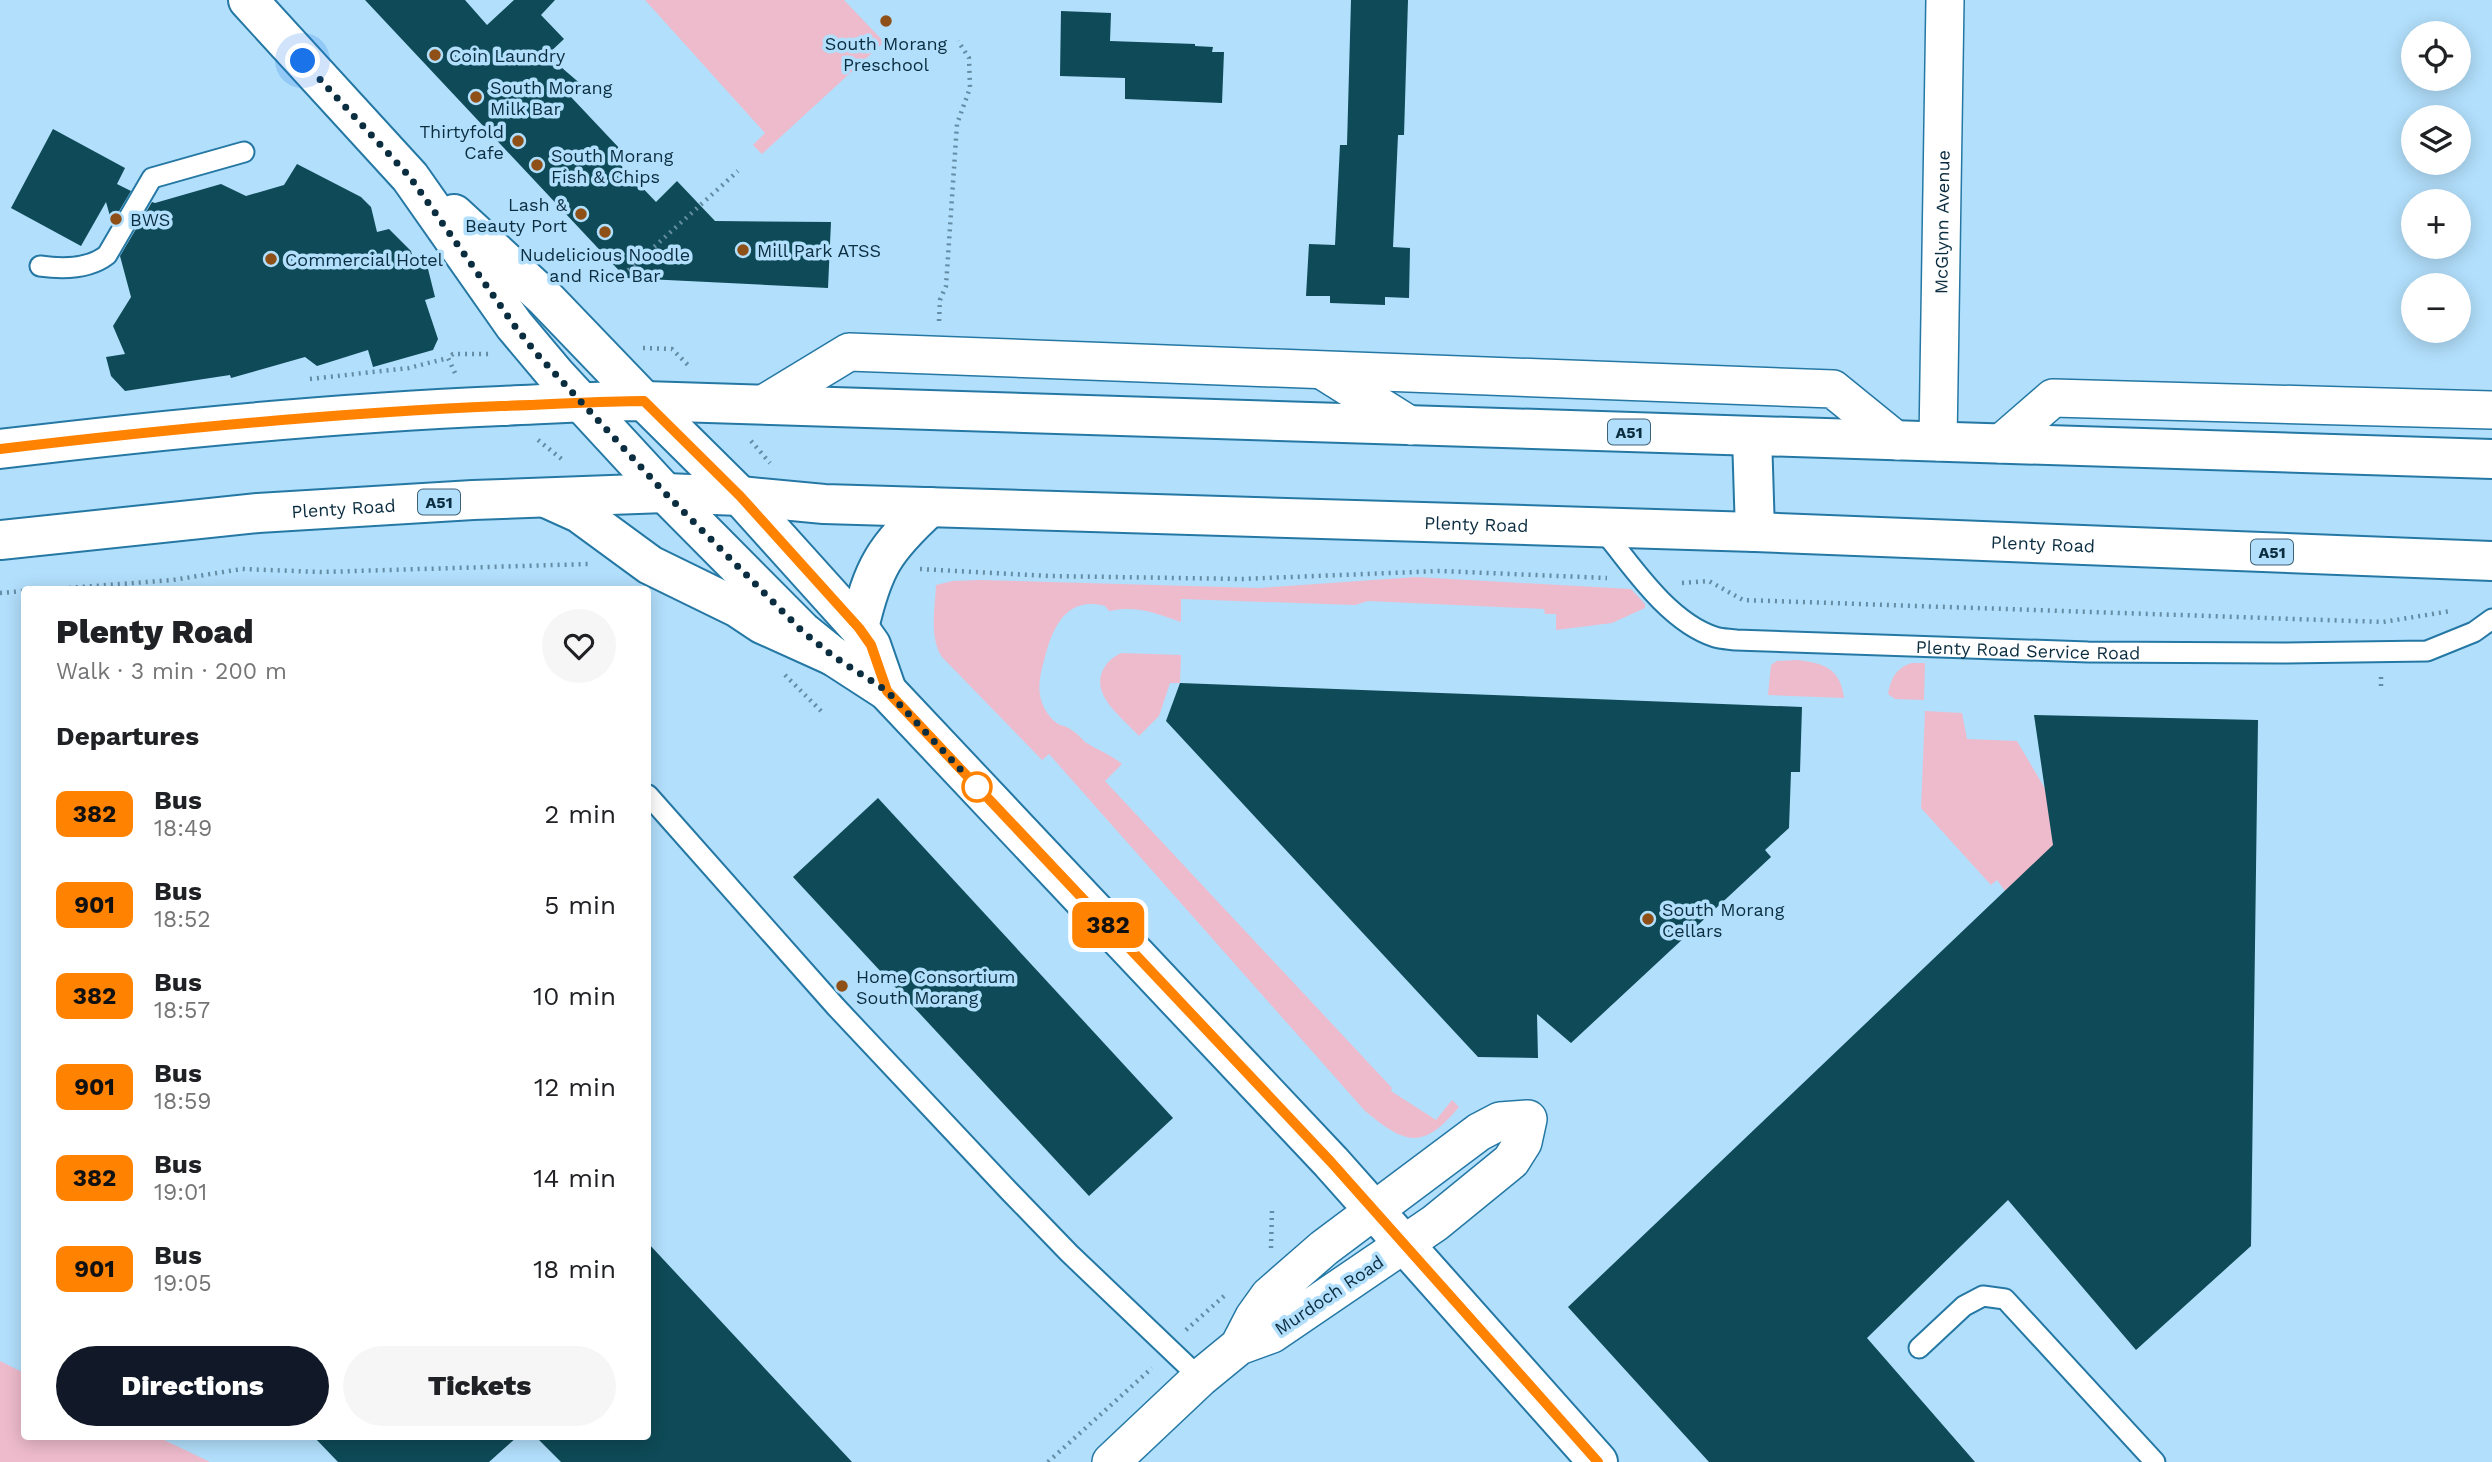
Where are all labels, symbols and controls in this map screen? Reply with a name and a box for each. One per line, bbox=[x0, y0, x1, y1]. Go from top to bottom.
marker: South Morang Preschool bbox=[878, 13, 894, 29]
map controls bbox=[2401, 21, 2471, 343]
button: locate bbox=[2401, 21, 2471, 91]
place label: South Morang Preschool bbox=[825, 33, 948, 75]
your location bbox=[285, 43, 320, 78]
place label: Coin Laundry bbox=[449, 45, 566, 66]
marker: Coin Laundry bbox=[427, 47, 443, 63]
place label: South Morang Milk Bar bbox=[490, 77, 613, 119]
marker: South Morang Milk Bar bbox=[468, 89, 484, 105]
button: layers bbox=[2401, 105, 2471, 175]
place label: Thirtyfold Cafe bbox=[420, 121, 504, 163]
marker: Thirtyfold Cafe bbox=[510, 133, 526, 149]
place label: South Morang Fish & Chips bbox=[551, 145, 674, 187]
street label: McGlynn Avenue bbox=[1930, 150, 1953, 294]
marker: South Morang Fish & Chips bbox=[529, 157, 545, 173]
button: + bbox=[2401, 189, 2471, 259]
place label: Lash & Beauty Port bbox=[465, 194, 568, 236]
marker: Lash & Beauty Port bbox=[573, 206, 589, 222]
place label: BWS bbox=[130, 209, 170, 230]
marker: BWS bbox=[108, 211, 124, 227]
marker: Nudelicious Noodle and Rice Bar bbox=[597, 224, 613, 240]
place label: Mill Park ATSS bbox=[757, 240, 881, 261]
marker: Mill Park ATSS bbox=[735, 242, 751, 258]
place label: Nudelicious Noodle and Rice Bar bbox=[520, 244, 690, 286]
place label: Commercial Hotel bbox=[285, 249, 444, 270]
marker: Commercial Hotel bbox=[263, 251, 279, 267]
button: − bbox=[2401, 273, 2471, 343]
road number: A51 bbox=[1608, 420, 1650, 444]
road number: A51 bbox=[418, 489, 460, 514]
street label: Plenty Road bbox=[291, 494, 396, 521]
street label: Plenty Road bbox=[1424, 512, 1529, 536]
street label: Plenty Road bbox=[1990, 531, 2096, 556]
road number: A51 bbox=[2251, 540, 2293, 565]
button: heart bbox=[542, 609, 616, 683]
text: Plenty Road bbox=[56, 612, 253, 651]
street label: Plenty Road Service Road bbox=[1915, 636, 2140, 663]
text: Walk · 3 min · 200 m bbox=[56, 658, 287, 685]
text: Departures bbox=[56, 721, 199, 751]
unlabelled marker bbox=[962, 772, 992, 802]
text: Bus bbox=[154, 785, 202, 815]
text: 2 min bbox=[544, 799, 616, 829]
text: 382 bbox=[73, 800, 116, 828]
text: 18:49 bbox=[154, 815, 212, 842]
text: Bus bbox=[154, 876, 202, 906]
text: 5 min bbox=[544, 890, 616, 920]
text: 901 bbox=[74, 891, 115, 919]
place label: South Morang Cellars bbox=[1662, 899, 1785, 941]
line badge: 382 bbox=[1068, 902, 1148, 948]
text: 18:52 bbox=[154, 906, 211, 933]
text: 382 bbox=[1086, 911, 1130, 939]
marker: South Morang Cellars bbox=[1640, 911, 1656, 927]
place label: Home Consortium South Morang bbox=[856, 966, 1016, 1008]
text: Bus bbox=[154, 967, 202, 997]
marker: Home Consortium South Morang bbox=[834, 978, 850, 994]
text: 10 min bbox=[533, 981, 616, 1011]
text: 382 bbox=[73, 982, 116, 1010]
text: 18:57 bbox=[154, 997, 210, 1024]
text: Bus bbox=[154, 1058, 202, 1088]
text: 12 min bbox=[534, 1072, 616, 1102]
text: 901 bbox=[74, 1073, 115, 1101]
text: 18:59 bbox=[154, 1088, 212, 1115]
text: Bus bbox=[154, 1149, 202, 1179]
text: 14 min bbox=[533, 1163, 616, 1193]
text: 382 bbox=[73, 1164, 116, 1192]
text: 19:01 bbox=[154, 1179, 207, 1206]
text: Bus bbox=[154, 1240, 202, 1270]
street label: Murdoch Road bbox=[1271, 1251, 1387, 1339]
text: 18 min bbox=[533, 1254, 616, 1284]
text: 901 bbox=[74, 1255, 115, 1283]
text: 19:05 bbox=[154, 1270, 212, 1297]
button: Directions bbox=[56, 1346, 329, 1426]
button: Tickets bbox=[343, 1346, 616, 1426]

